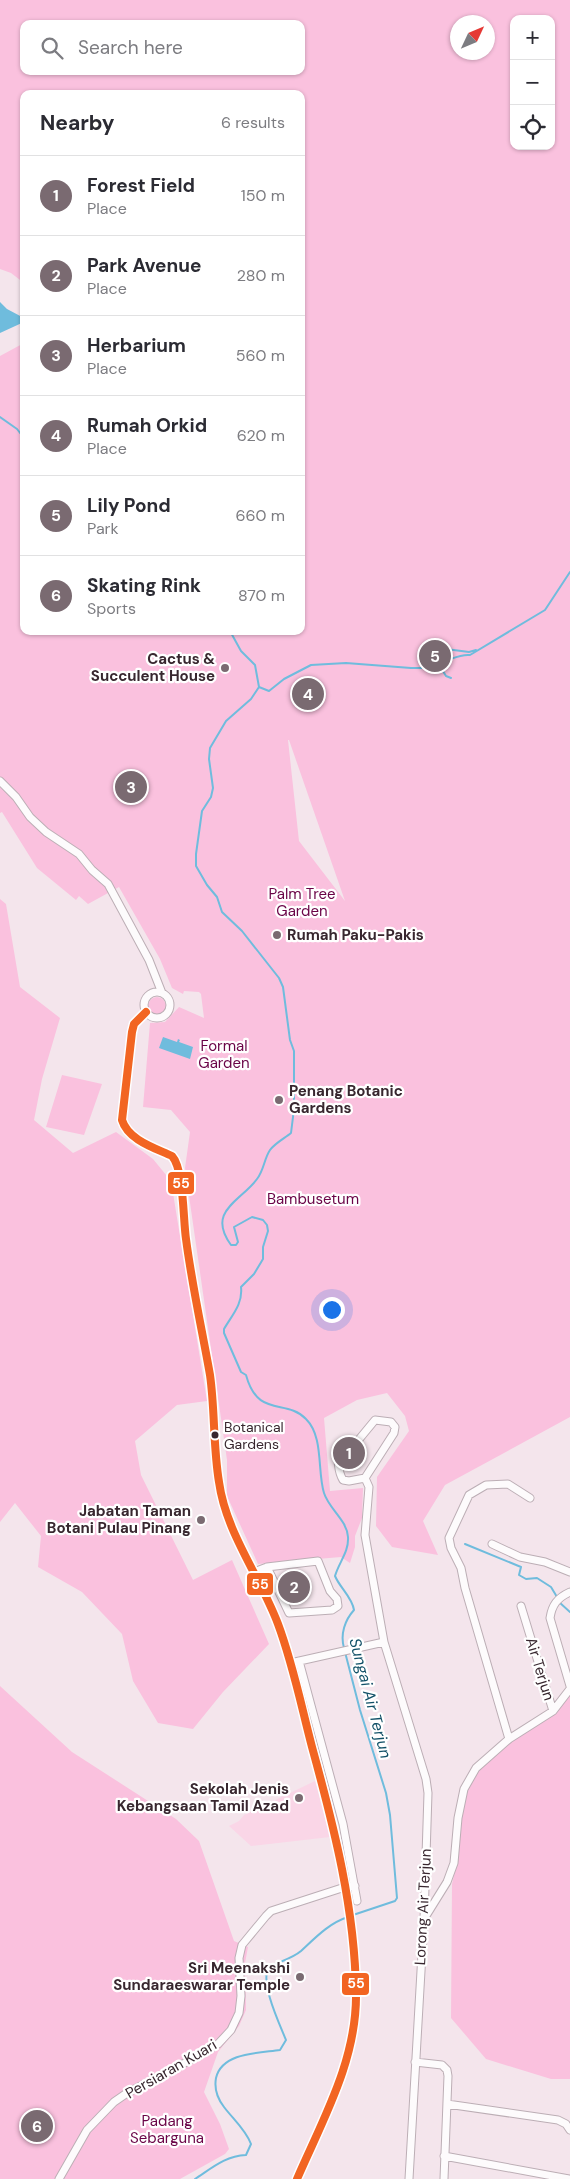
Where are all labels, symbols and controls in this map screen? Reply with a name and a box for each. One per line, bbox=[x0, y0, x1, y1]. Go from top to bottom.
north arrow bbox=[450, 15, 495, 60]
map controls bbox=[510, 15, 555, 150]
button: + bbox=[510, 15, 555, 60]
search box bbox=[20, 20, 305, 75]
icon: search bbox=[38, 34, 66, 62]
text: Search here bbox=[78, 35, 183, 60]
button: − bbox=[510, 60, 555, 105]
button: locate bbox=[510, 105, 555, 150]
text: Nearby bbox=[40, 109, 114, 137]
text: 6 results bbox=[221, 112, 285, 133]
text: Forest Field bbox=[87, 173, 195, 198]
text: 1 bbox=[53, 185, 59, 206]
text: 150 m bbox=[241, 185, 285, 206]
text: Place bbox=[87, 198, 127, 219]
text: Park Avenue bbox=[87, 253, 201, 278]
text: 2 bbox=[51, 265, 61, 286]
text: 280 m bbox=[237, 265, 285, 286]
text: Place bbox=[87, 278, 127, 299]
text: Herbarium bbox=[87, 333, 186, 358]
text: 3 bbox=[51, 345, 61, 366]
text: 560 m bbox=[236, 345, 285, 366]
text: Place bbox=[87, 358, 127, 379]
text: Rumah Orkid bbox=[87, 413, 207, 438]
text: 4 bbox=[51, 425, 61, 446]
text: 620 m bbox=[237, 425, 285, 446]
text: Place bbox=[87, 438, 127, 459]
text: Lily Pond bbox=[87, 493, 171, 518]
text: 5 bbox=[51, 505, 61, 526]
text: 660 m bbox=[235, 505, 285, 526]
text: Park bbox=[87, 518, 119, 539]
text: Skating Rink bbox=[87, 573, 201, 598]
text: 6 bbox=[51, 585, 61, 606]
text: 870 m bbox=[238, 585, 285, 606]
text: Sports bbox=[87, 598, 136, 619]
pin: 5 bbox=[419, 637, 451, 675]
place label: Cactus & Succulent House bbox=[91, 649, 215, 686]
marker: Cactus & Succulent House bbox=[219, 662, 231, 674]
pin: 4 bbox=[292, 675, 324, 713]
pin: 3 bbox=[115, 768, 147, 806]
park label: Palm Tree Garden bbox=[268, 884, 336, 921]
place label: Rumah Paku-Pakis bbox=[287, 925, 424, 945]
marker: Rumah Paku-Pakis bbox=[271, 929, 283, 941]
park label: Formal Garden bbox=[198, 1036, 250, 1073]
place label: Penang Botanic Gardens bbox=[289, 1081, 403, 1118]
marker: Penang Botanic Gardens bbox=[273, 1094, 285, 1106]
line badge: 55 bbox=[167, 1171, 195, 1195]
text: 55 bbox=[172, 1174, 190, 1192]
park label: Bambusetum bbox=[267, 1189, 359, 1209]
your location bbox=[319, 1297, 345, 1323]
place label: Botanical Gardens bbox=[224, 1418, 284, 1453]
marker: Botanical Gardens bbox=[210, 1430, 220, 1440]
pin: 1 bbox=[333, 1434, 365, 1472]
place label: Jabatan Taman Botani Pulau Pinang bbox=[47, 1501, 191, 1538]
marker: Jabatan Taman Botani Pulau Pinang bbox=[195, 1514, 207, 1526]
pin: 2 bbox=[278, 1568, 310, 1606]
line badge: 55 bbox=[246, 1572, 274, 1596]
text: 55 bbox=[251, 1575, 269, 1593]
street label: Air Terjun bbox=[521, 1635, 559, 1703]
water label: Sungai Air Terjun bbox=[344, 1636, 397, 1761]
place label: Sekolah Jenis Kebangsaan Tamil Azad bbox=[117, 1779, 289, 1816]
marker: Sekolah Jenis Kebangsaan Tamil Azad bbox=[293, 1792, 305, 1804]
street label: Lorong Air Terjun bbox=[410, 1848, 436, 1966]
place label: Sri Meenakshi Sundaraeswarar Temple bbox=[113, 1958, 290, 1995]
marker: Sri Meenakshi Sundaraeswarar Temple bbox=[294, 1971, 306, 1983]
line badge: 55 bbox=[341, 1972, 370, 1996]
text: 55 bbox=[347, 1974, 365, 1992]
street label: Persiaran Kuari bbox=[122, 2035, 220, 2103]
pin: 6 bbox=[21, 2107, 53, 2145]
park label: Padang Sebarguna bbox=[130, 2111, 204, 2148]

